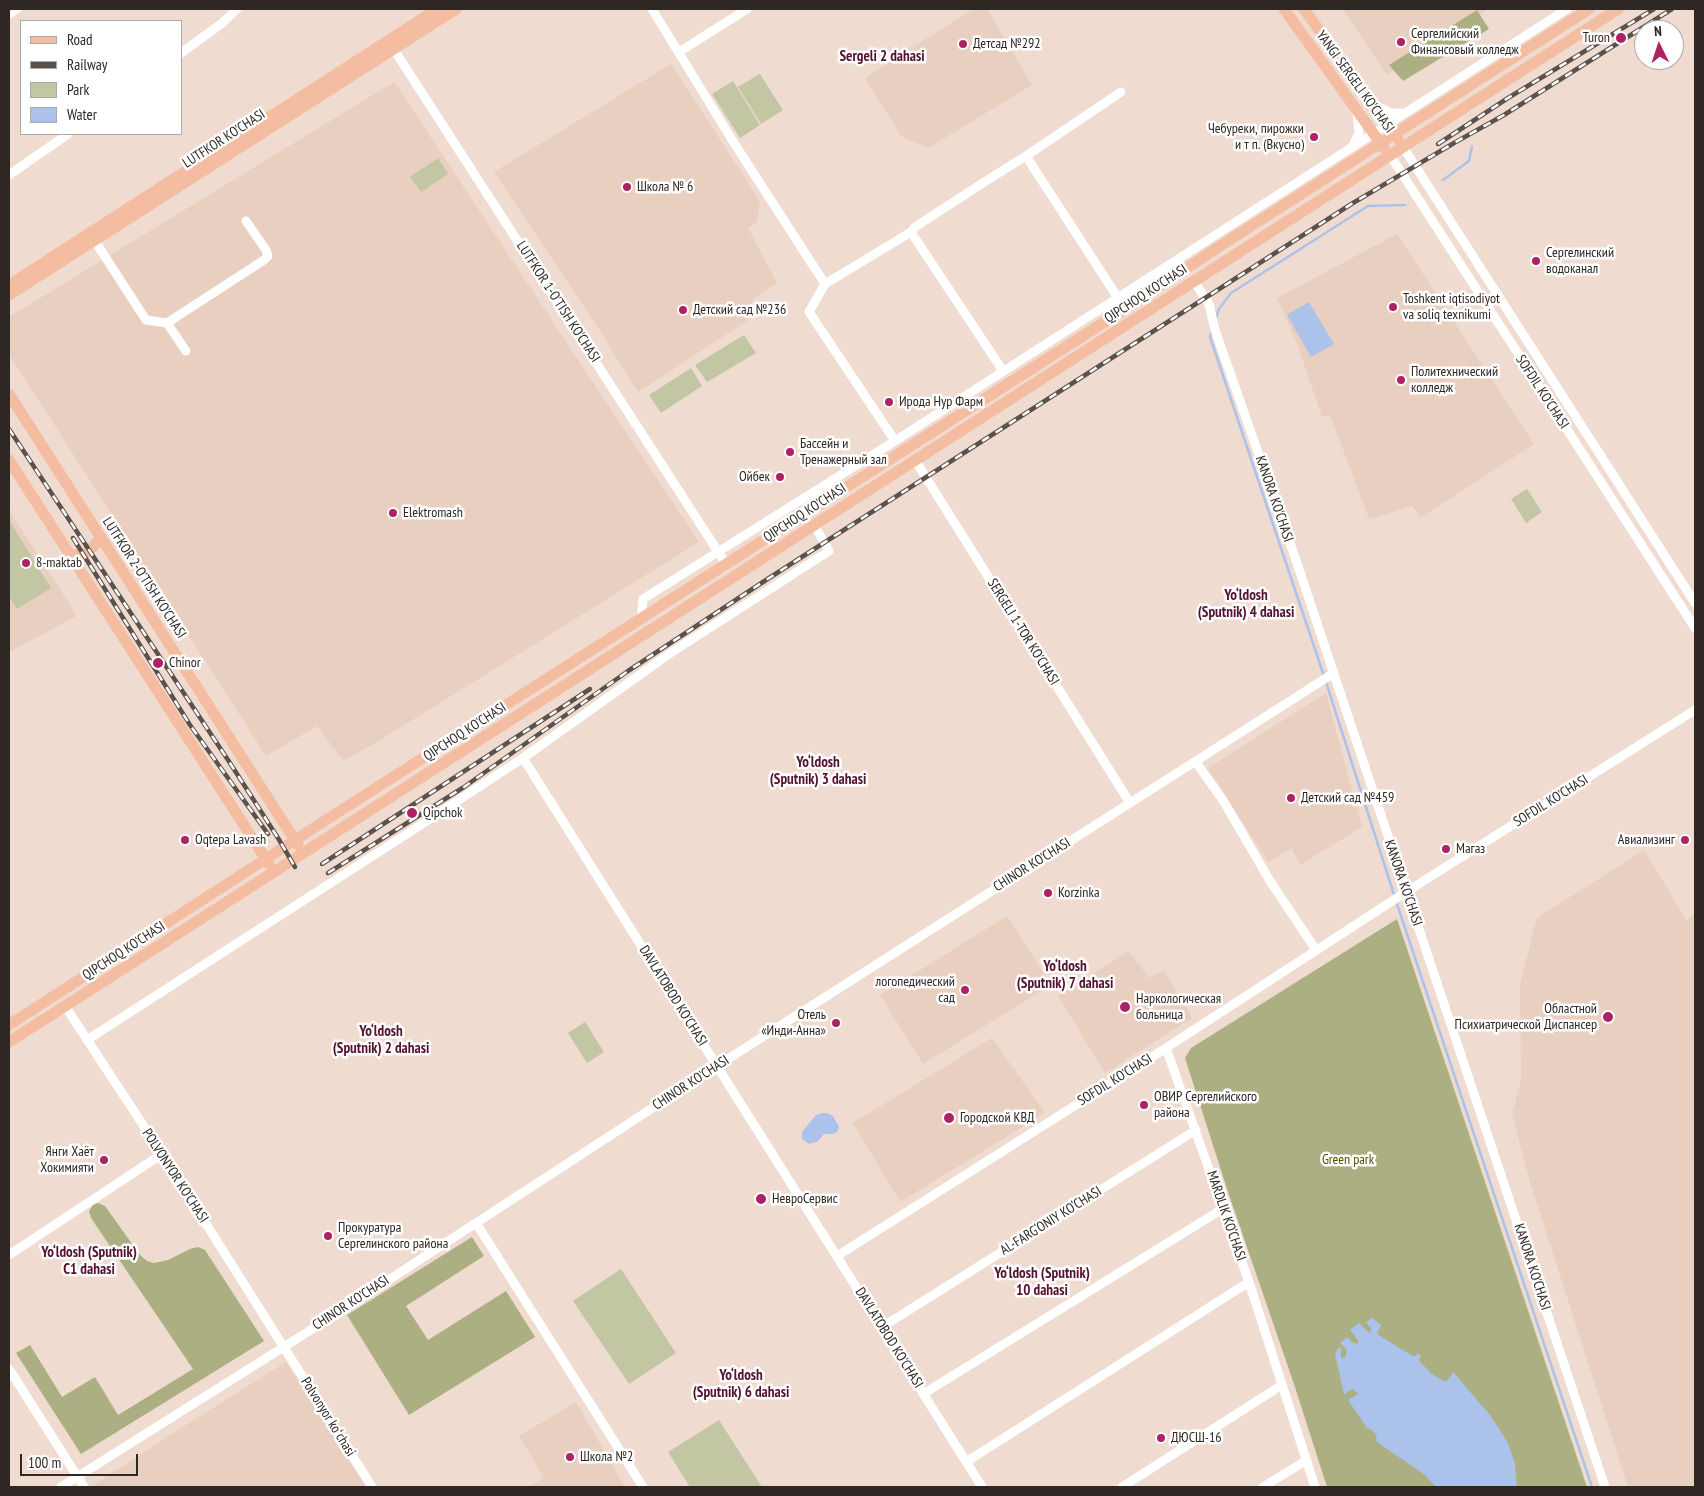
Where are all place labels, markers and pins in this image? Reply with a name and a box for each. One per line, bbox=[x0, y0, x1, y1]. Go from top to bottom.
place label: Сергелийский Финансовый колледж bbox=[1411, 26, 1519, 58]
place label: Turon bbox=[1583, 30, 1610, 46]
marker: Turon bbox=[1614, 31, 1628, 45]
place label: Детсад №292 bbox=[973, 36, 1041, 52]
marker: Сергелийский Финансовый колледж bbox=[1395, 36, 1407, 48]
marker: Детсад №292 bbox=[957, 38, 969, 50]
place label: Чебуреки, пирожки и т п. (Вкусно) bbox=[1208, 121, 1304, 154]
marker: Чебуреки, пирожки и т п. (Вкусно) bbox=[1308, 131, 1320, 143]
place label: Школа № 6 bbox=[637, 179, 693, 195]
marker: Школа № 6 bbox=[621, 181, 633, 193]
place label: Сергелинский водоканал bbox=[1546, 245, 1614, 278]
marker: Сергелинский водоканал bbox=[1530, 255, 1542, 267]
place label: Toshkent iqtisodiyot va soliq texnikumi bbox=[1403, 291, 1500, 324]
marker: Toshkent iqtisodiyot va soliq texnikumi bbox=[1387, 301, 1399, 313]
place label: Детский сад №236 bbox=[693, 302, 786, 318]
marker: Детский сад №236 bbox=[677, 304, 689, 316]
place label: Политехнический колледж bbox=[1411, 364, 1498, 397]
marker: Политехнический колледж bbox=[1395, 374, 1407, 386]
place label: Ирода Нур Фарм bbox=[899, 394, 983, 410]
marker: Ирода Нур Фарм bbox=[883, 396, 895, 408]
place label: Бассейн и Тренажерный зал bbox=[800, 436, 887, 468]
marker: Бассейн и Тренажерный зал bbox=[784, 446, 796, 458]
place label: Ойбек bbox=[739, 469, 770, 485]
marker: Ойбек bbox=[774, 471, 786, 483]
place label: Elektromash bbox=[403, 505, 463, 521]
marker: Elektromash bbox=[387, 507, 399, 519]
place label: 8-maktab bbox=[36, 555, 82, 571]
marker: 8-maktab bbox=[20, 557, 32, 569]
place label: Chinor bbox=[169, 655, 201, 671]
marker: Chinor bbox=[151, 656, 165, 670]
place label: Детский сад №459 bbox=[1301, 790, 1394, 806]
marker: Детский сад №459 bbox=[1285, 792, 1297, 804]
place label: Qipchok bbox=[423, 805, 462, 821]
marker: Qipchok bbox=[405, 806, 419, 820]
place label: Oqtepa Lavash bbox=[195, 832, 266, 848]
place label: Авиализинг bbox=[1618, 832, 1675, 848]
marker: Oqtepa Lavash bbox=[179, 834, 191, 846]
marker: Авиализинг bbox=[1679, 834, 1691, 846]
place label: Магаз bbox=[1456, 841, 1485, 857]
marker: Магаз bbox=[1440, 843, 1452, 855]
place label: Korzinka bbox=[1058, 885, 1099, 901]
marker: Korzinka bbox=[1042, 887, 1054, 899]
place label: логопедический сад bbox=[875, 974, 955, 1006]
marker: логопедический сад bbox=[959, 984, 971, 996]
place label: Наркологическая больница bbox=[1136, 991, 1221, 1024]
marker: Наркологическая больница bbox=[1118, 1000, 1132, 1014]
place label: Областной Психиатрической Диспансер bbox=[1455, 1001, 1597, 1034]
place label: Отель «Инди-Анна» bbox=[761, 1007, 826, 1040]
marker: Областной Психиатрической Диспансер bbox=[1601, 1010, 1615, 1024]
marker: Отель «Инди-Анна» bbox=[830, 1017, 842, 1029]
place label: ОВИР Сергелийского района bbox=[1154, 1089, 1257, 1122]
marker: ОВИР Сергелийского района bbox=[1138, 1099, 1150, 1111]
place label: Городской КВД bbox=[960, 1110, 1035, 1126]
marker: Городской КВД bbox=[942, 1111, 956, 1125]
place label: Янги Хаёт Хокимияти bbox=[40, 1144, 94, 1176]
marker: Янги Хаёт Хокимияти bbox=[98, 1154, 110, 1166]
place label: НевроСервис bbox=[772, 1191, 838, 1207]
marker: НевроСервис bbox=[754, 1192, 768, 1206]
place label: Прокуратура Сергелинского района bbox=[338, 1220, 448, 1252]
marker: Прокуратура Сергелинского района bbox=[322, 1230, 334, 1242]
place label: ДЮСШ-16 bbox=[1171, 1430, 1222, 1446]
marker: ДЮСШ-16 bbox=[1155, 1432, 1167, 1444]
place label: Школа №2 bbox=[580, 1449, 633, 1465]
marker: Школа №2 bbox=[564, 1451, 576, 1463]

